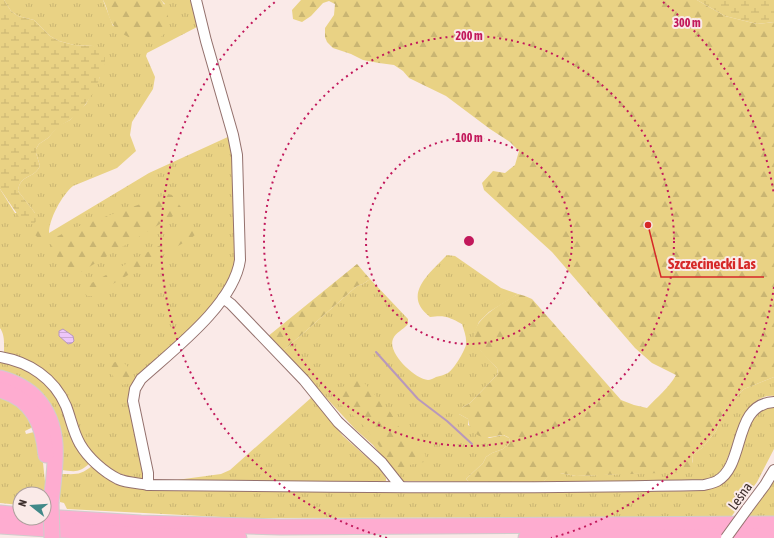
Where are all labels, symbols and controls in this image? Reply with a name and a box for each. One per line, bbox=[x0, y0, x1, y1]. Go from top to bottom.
text: 300 m bbox=[673, 16, 701, 30]
text: 200 m bbox=[455, 29, 483, 43]
text: 100 m bbox=[455, 131, 483, 145]
centre of rings bbox=[462, 234, 476, 248]
callout: Szczecinecki Las bbox=[661, 250, 764, 277]
text: Szczecinecki Las bbox=[668, 255, 757, 272]
street label: Leśna bbox=[725, 479, 755, 513]
north arrow bbox=[12, 486, 52, 526]
text: N bbox=[16, 498, 29, 508]

